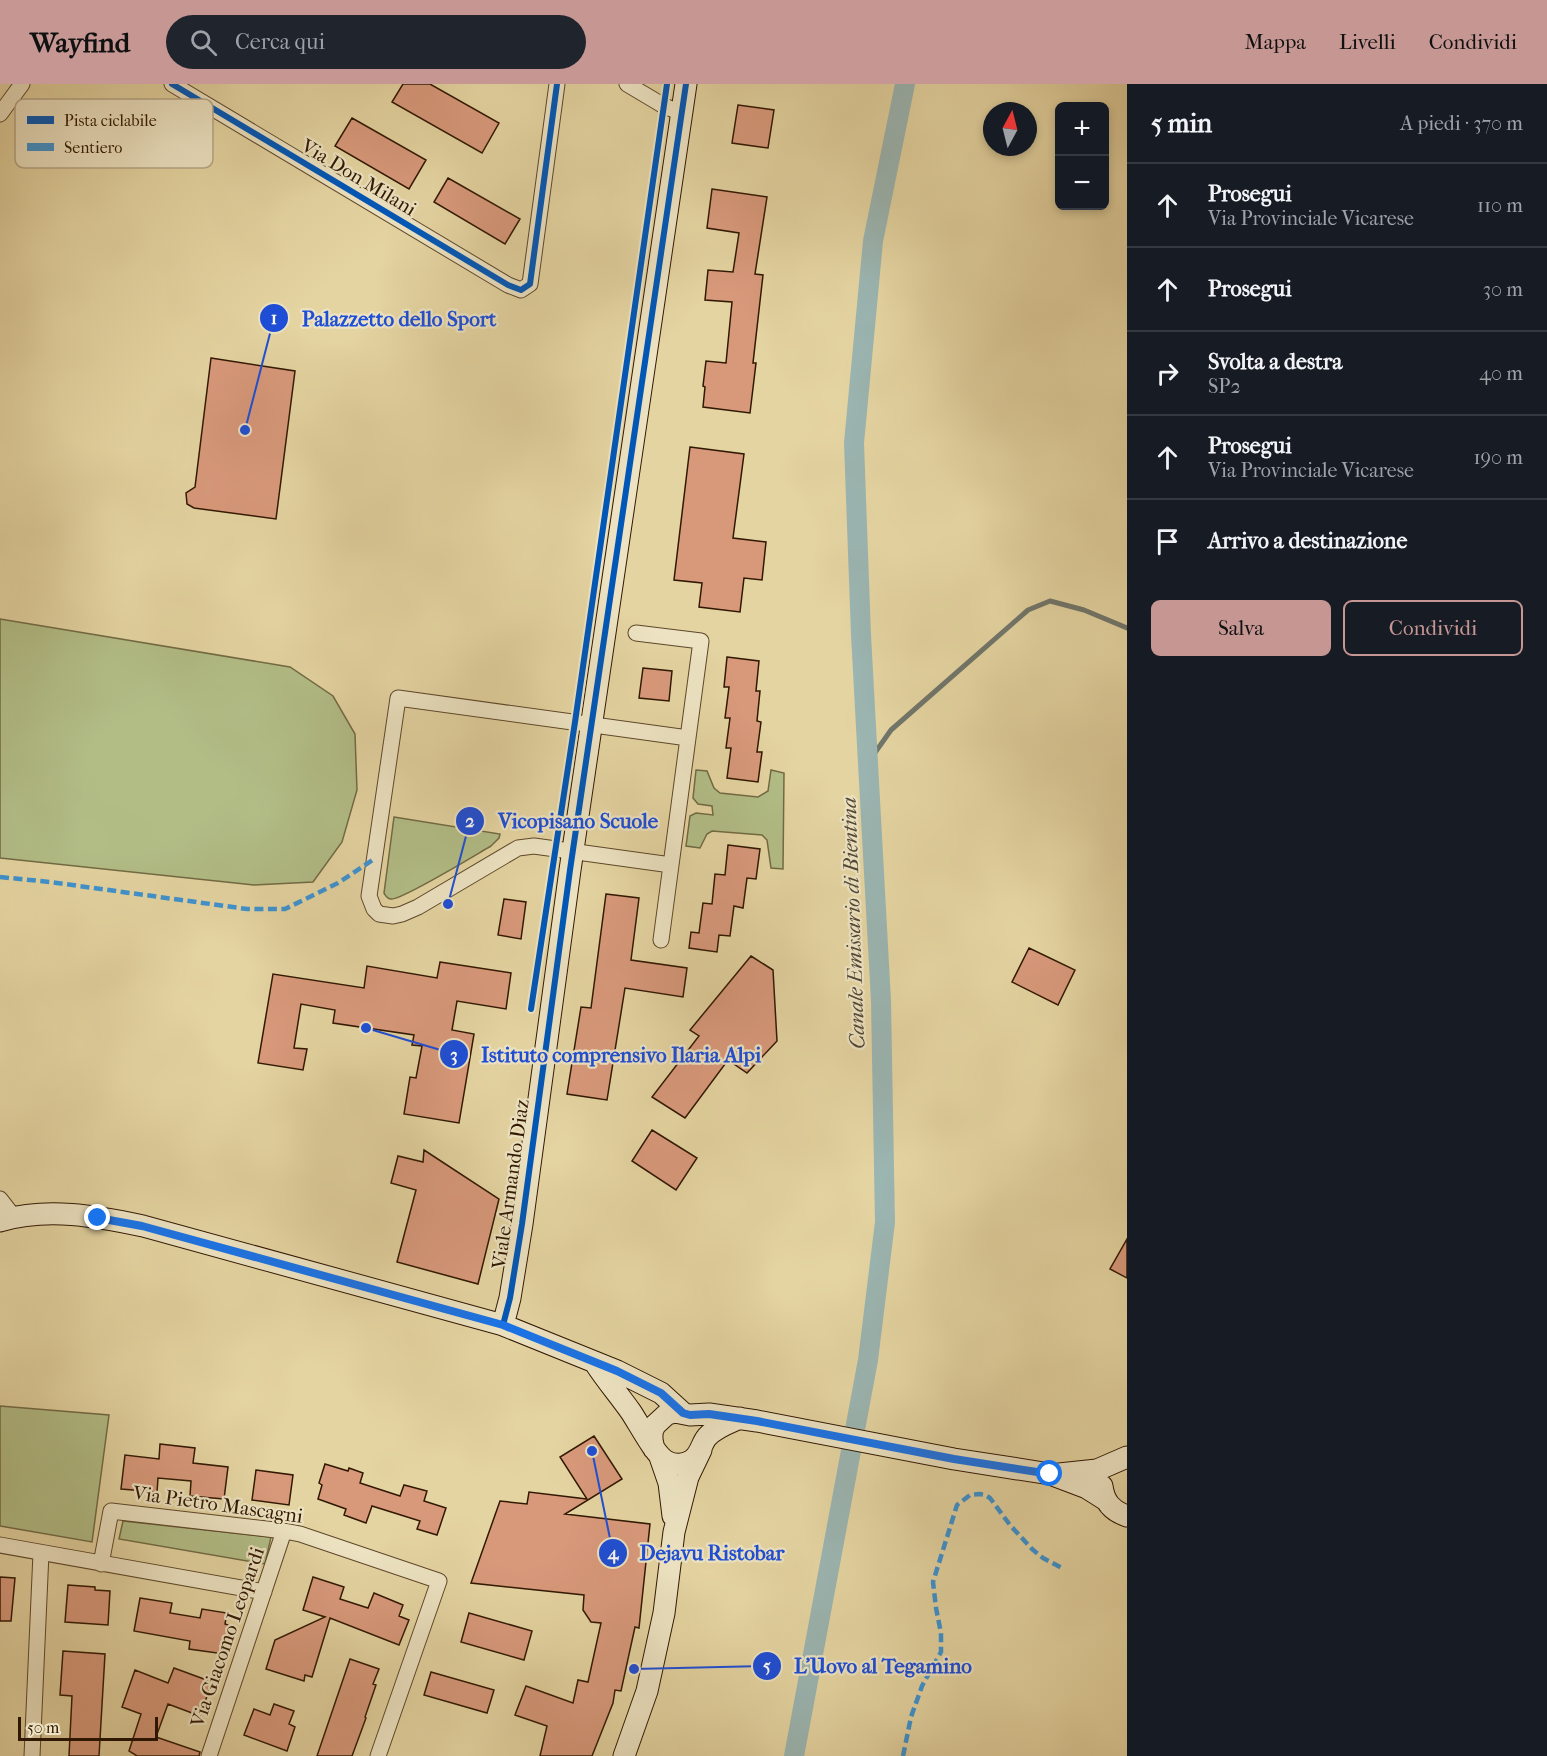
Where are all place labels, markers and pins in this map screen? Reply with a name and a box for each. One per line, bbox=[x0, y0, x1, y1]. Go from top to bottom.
callout: Palazzetto dello Sport bbox=[259, 299, 508, 338]
callout: Vicopisano Scuole bbox=[455, 801, 670, 840]
callout: Istituto comprensivo Ilaria Alpi bbox=[439, 1035, 773, 1074]
callout: Dejavu Ristobar bbox=[598, 1533, 797, 1572]
callout: L'Uovo al Tegamino bbox=[752, 1647, 984, 1686]

